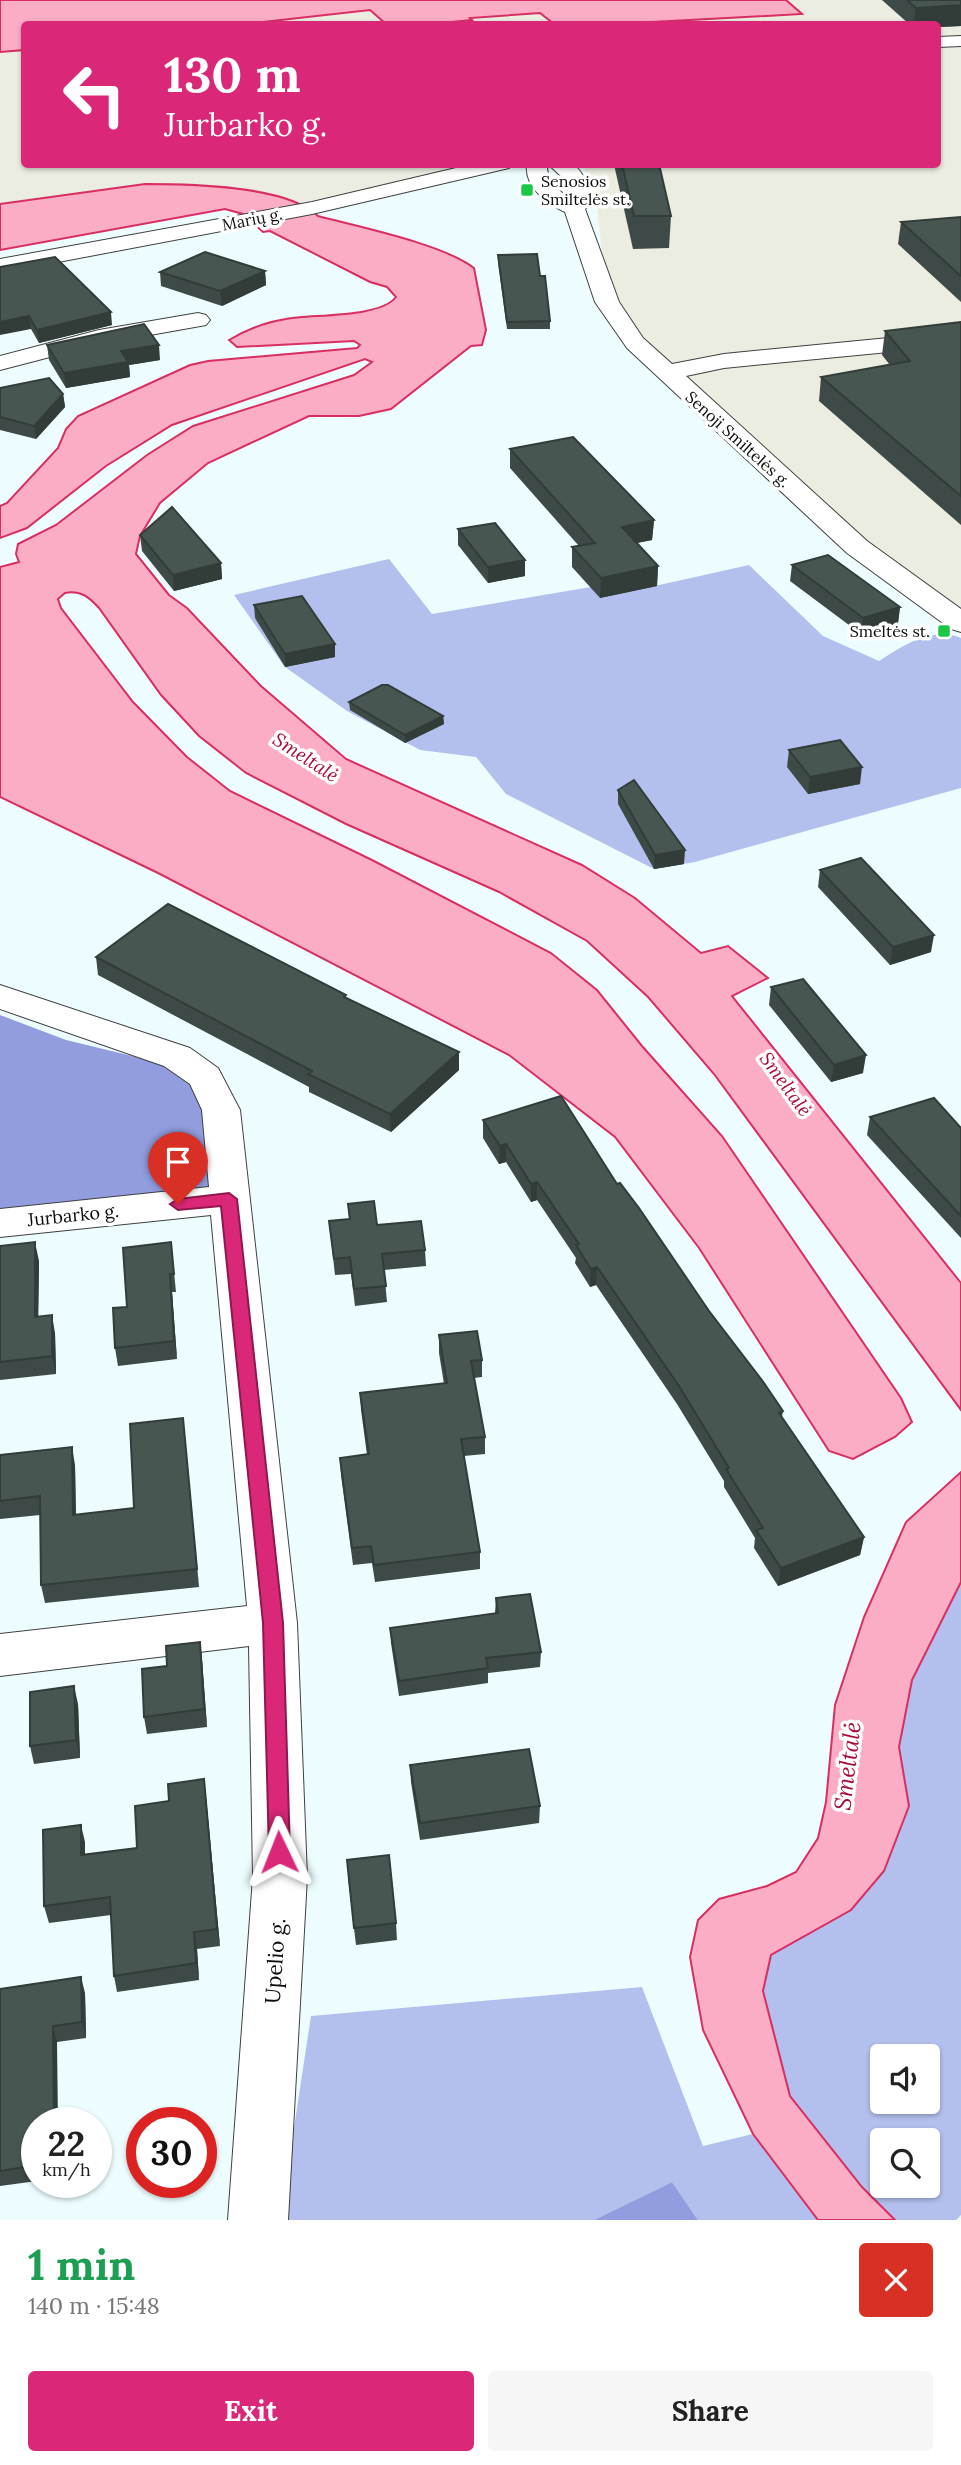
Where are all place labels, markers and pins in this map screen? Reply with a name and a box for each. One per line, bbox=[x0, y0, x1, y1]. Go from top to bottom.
place label: Senosios Smiltelės st. bbox=[541, 171, 630, 209]
marker: Senosios Smiltelės st. bbox=[519, 182, 535, 198]
place label: Smeltės st. bbox=[850, 621, 930, 641]
marker: Smeltės st. bbox=[936, 623, 952, 639]
pin bbox=[148, 1132, 208, 1204]

